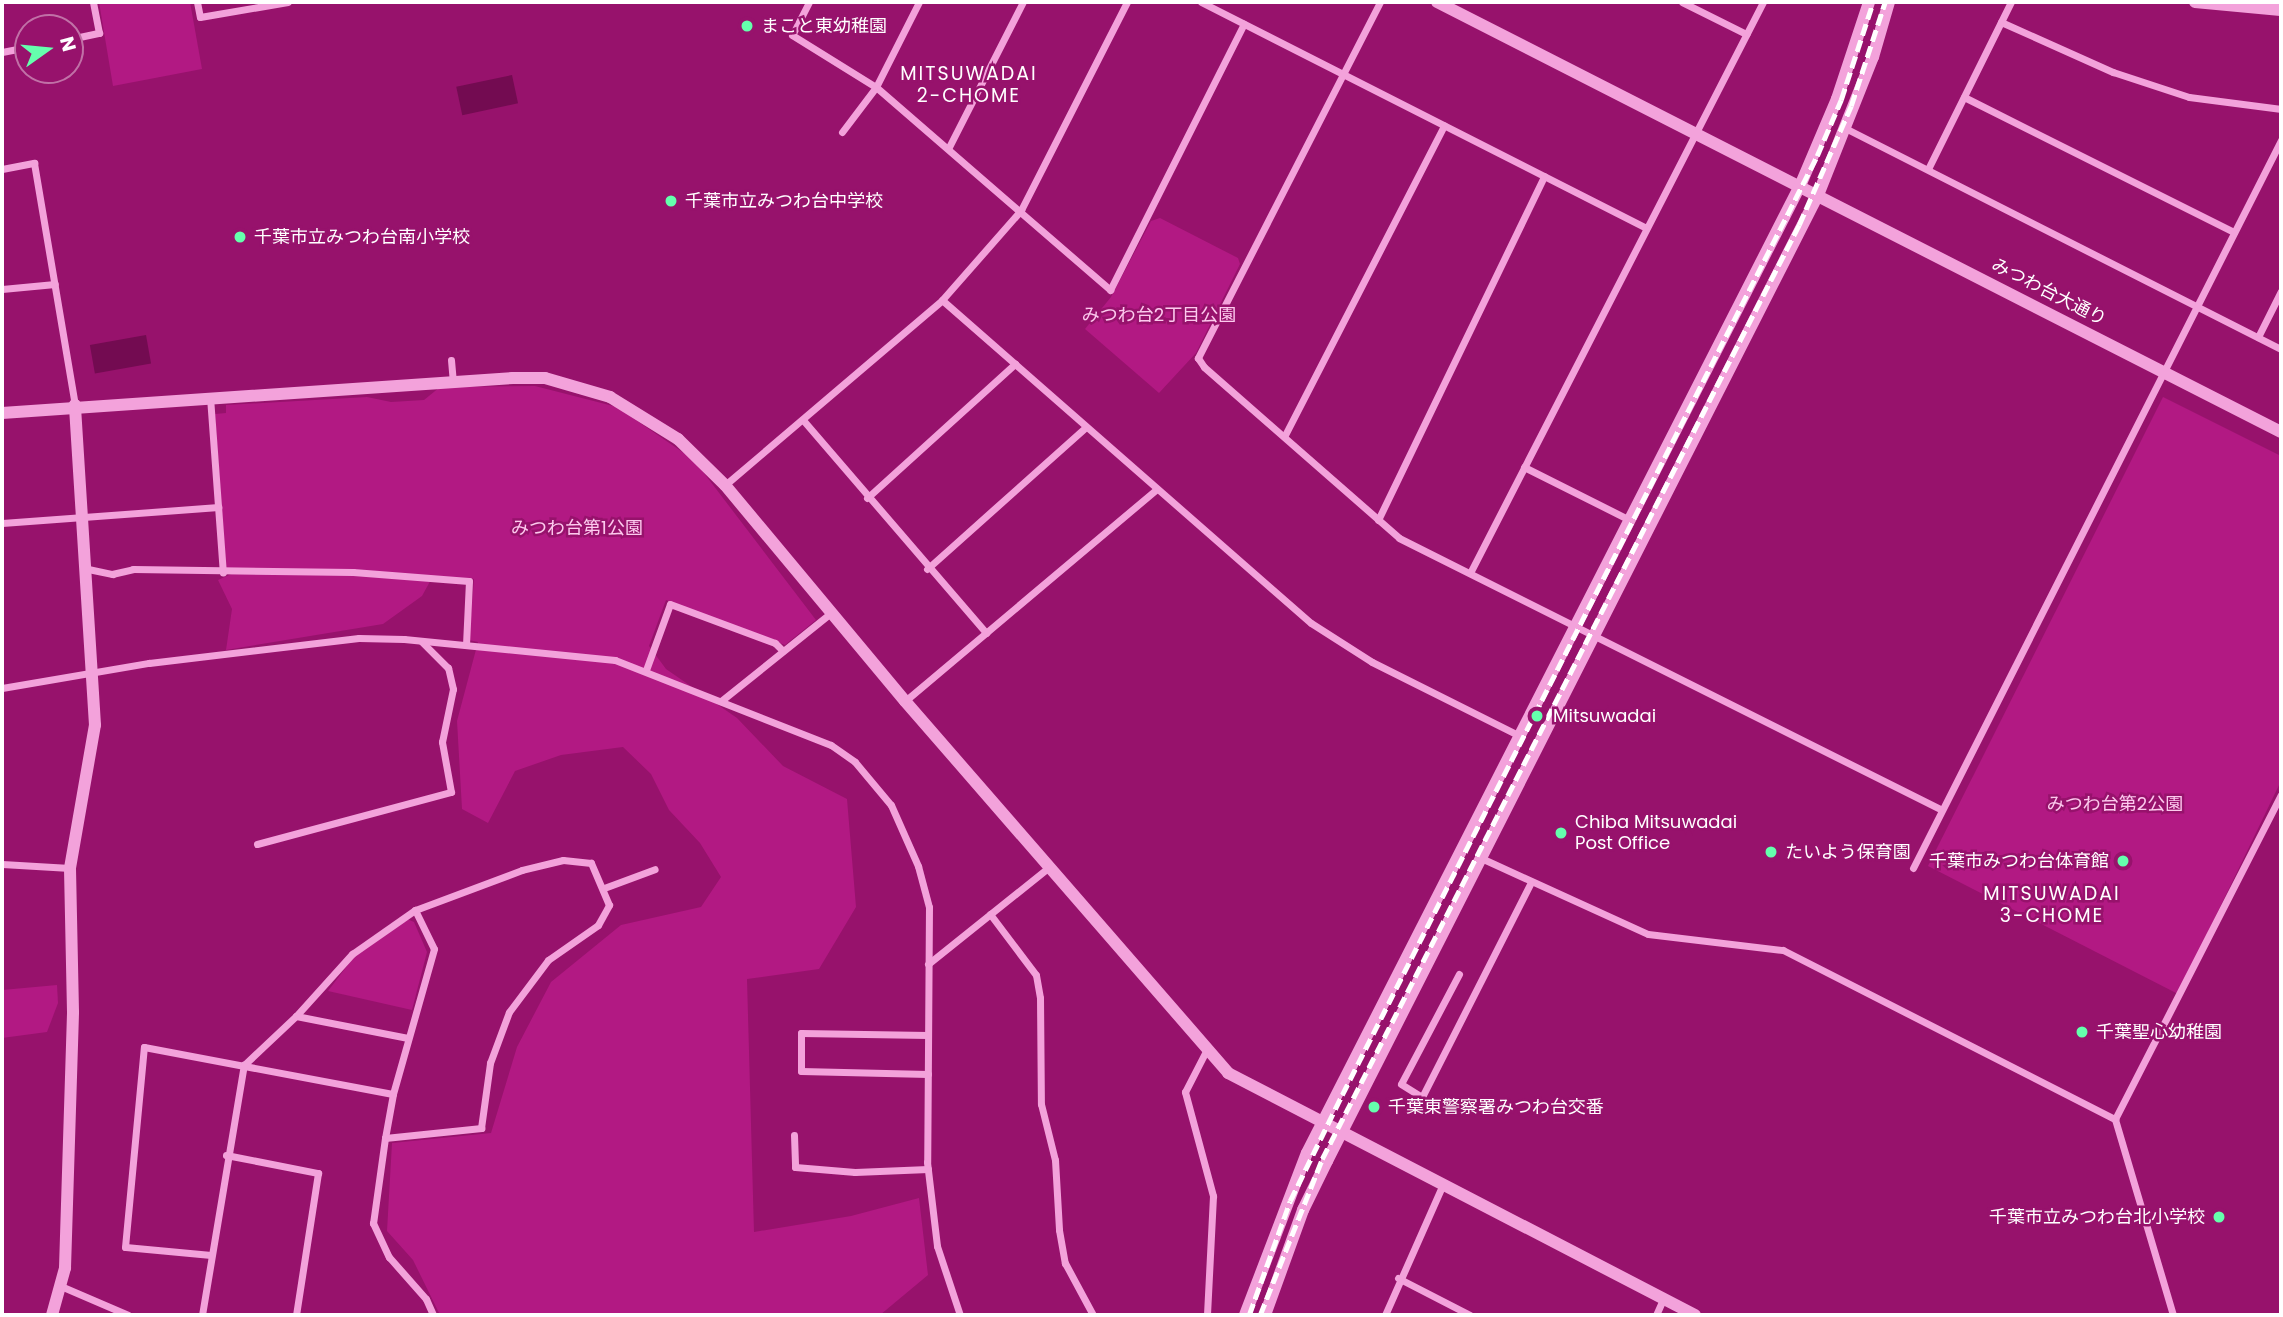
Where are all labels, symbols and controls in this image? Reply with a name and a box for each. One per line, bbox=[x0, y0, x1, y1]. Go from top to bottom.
north arrow bbox=[14, 14, 84, 84]
place label: まこと東幼稚園 bbox=[761, 15, 887, 37]
marker: まこと東幼稚園 bbox=[739, 18, 755, 34]
text: N bbox=[53, 34, 83, 54]
district label: MITSUWADAI 2-CHOME bbox=[901, 63, 1037, 107]
place label: 千葉市立みつわ台中学校 bbox=[685, 190, 883, 212]
marker: 千葉市立みつわ台中学校 bbox=[663, 193, 679, 209]
place label: 千葉市立みつわ台南小学校 bbox=[254, 226, 470, 248]
marker: 千葉市立みつわ台南小学校 bbox=[232, 229, 248, 245]
street label: みつわ台大通り bbox=[1988, 254, 2110, 330]
park label: みつわ台2丁目公園 bbox=[1082, 304, 1236, 326]
park label: みつわ台第1公園 bbox=[511, 517, 643, 539]
place label: Mitsuwadai bbox=[1553, 705, 1656, 727]
marker: Mitsuwadai bbox=[1527, 706, 1547, 726]
park label: みつわ台第2公園 bbox=[2047, 793, 2183, 815]
place label: Chiba Mitsuwadai Post Office bbox=[1575, 812, 1737, 854]
marker: Chiba Mitsuwadai Post Office bbox=[1553, 825, 1569, 841]
place label: たいよう保育園 bbox=[1785, 841, 1911, 863]
marker: たいよう保育園 bbox=[1763, 844, 1779, 860]
place label: 千葉市みつわ台体育館 bbox=[1929, 850, 2109, 872]
marker: 千葉市みつわ台体育館 bbox=[2115, 853, 2131, 869]
district label: MITSUWADAI 3-CHOME bbox=[1984, 883, 2120, 927]
place label: 千葉聖心幼稚園 bbox=[2096, 1021, 2222, 1043]
marker: 千葉聖心幼稚園 bbox=[2074, 1024, 2090, 1040]
place label: 千葉東警察署みつわ台交番 bbox=[1388, 1096, 1604, 1118]
marker: 千葉東警察署みつわ台交番 bbox=[1366, 1099, 1382, 1115]
place label: 千葉市立みつわ台北小学校 bbox=[1989, 1206, 2205, 1228]
marker: 千葉市立みつわ台北小学校 bbox=[2211, 1209, 2227, 1225]

